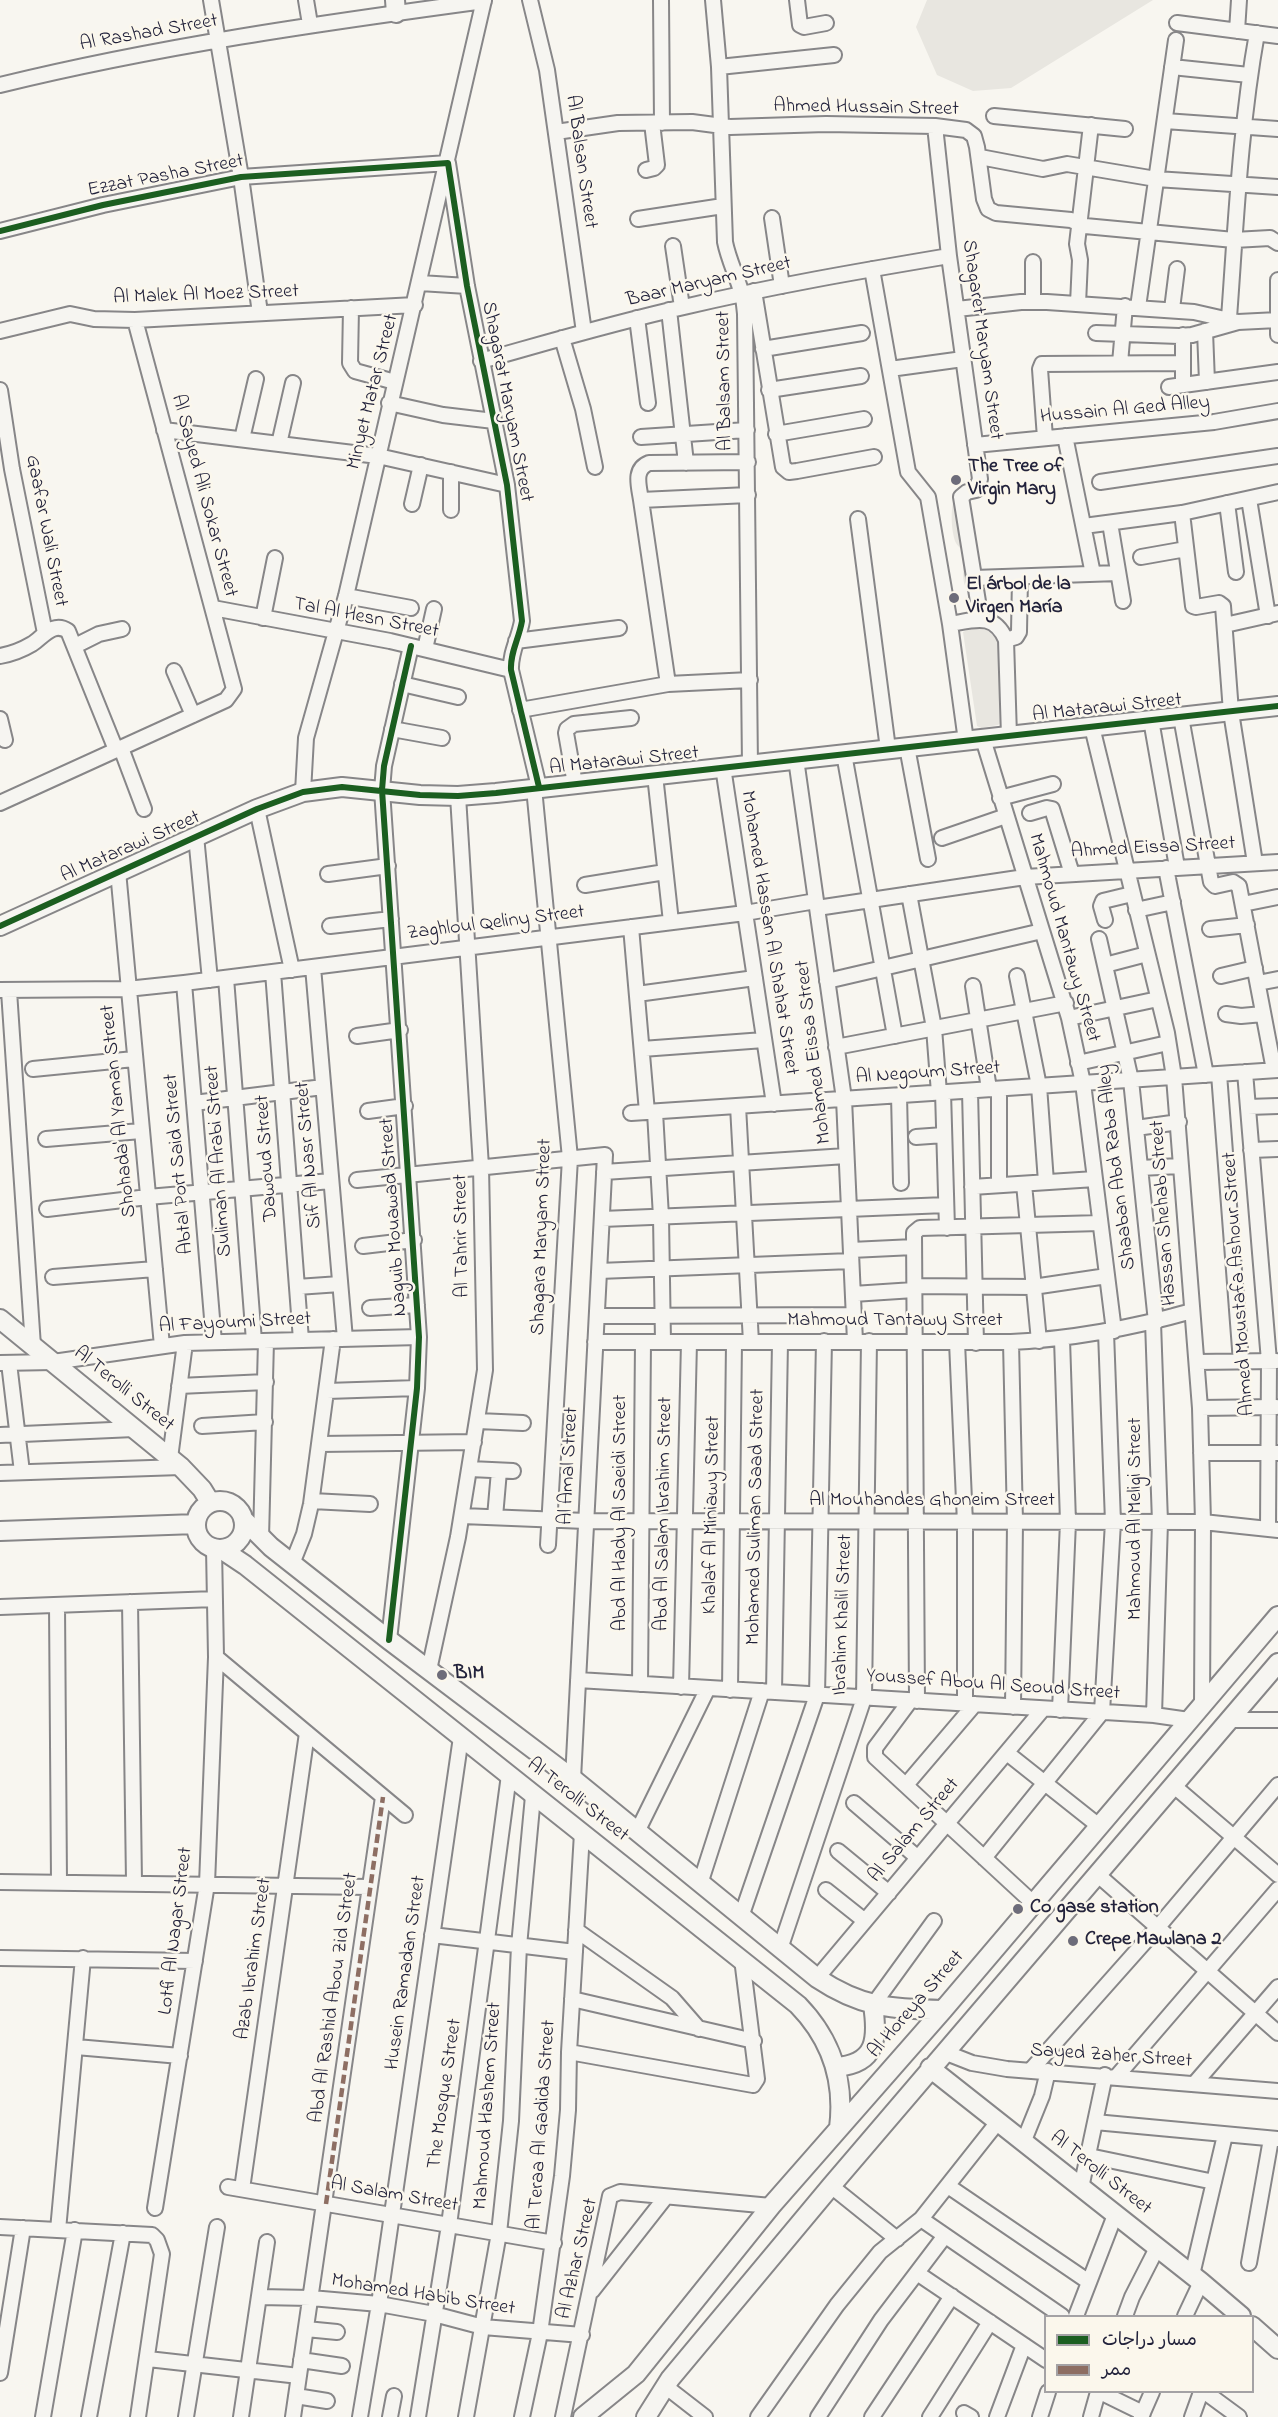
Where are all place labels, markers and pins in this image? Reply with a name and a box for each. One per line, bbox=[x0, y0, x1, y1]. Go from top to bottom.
place label: The Tree of Virgin Mary bbox=[968, 456, 1063, 503]
marker: The Tree of Virgin Mary bbox=[949, 473, 963, 487]
place label: El árbol de la Virgen María bbox=[966, 574, 1071, 621]
marker: El árbol de la Virgen María bbox=[947, 591, 961, 605]
place label: BIM bbox=[454, 1663, 484, 1687]
marker: BIM bbox=[435, 1668, 449, 1682]
place label: Co gase station bbox=[1030, 1897, 1159, 1921]
marker: Co gase station bbox=[1011, 1902, 1025, 1916]
place label: Crepe Mawlana 2 bbox=[1085, 1929, 1221, 1953]
marker: Crepe Mawlana 2 bbox=[1066, 1934, 1080, 1948]

